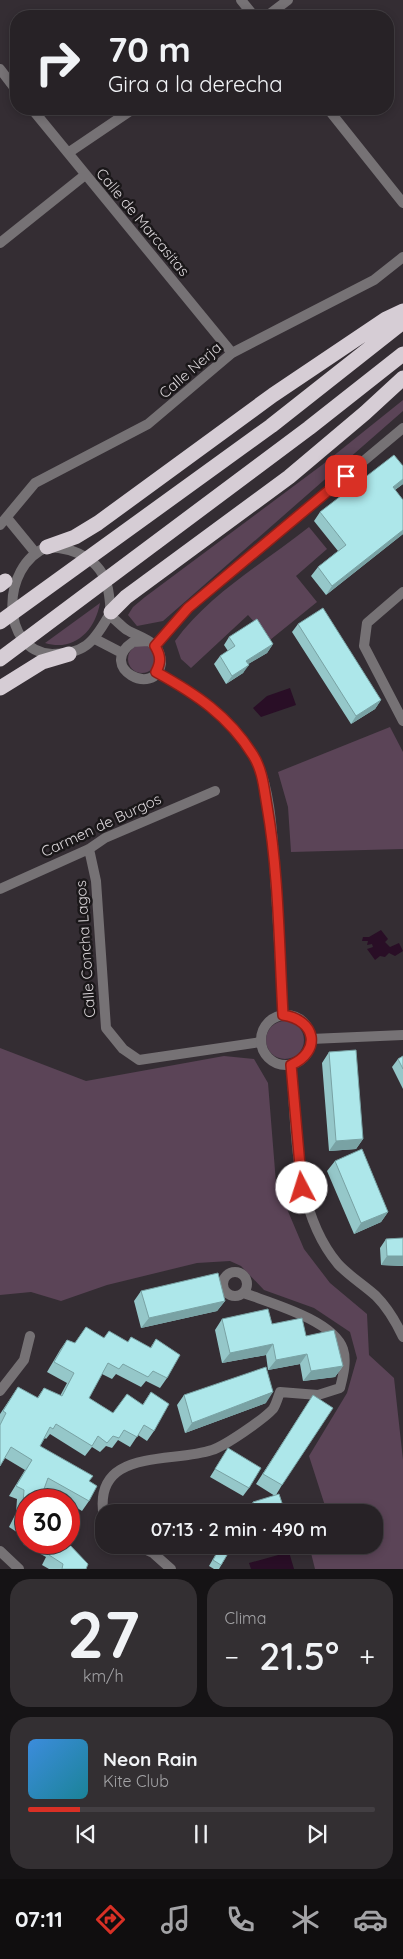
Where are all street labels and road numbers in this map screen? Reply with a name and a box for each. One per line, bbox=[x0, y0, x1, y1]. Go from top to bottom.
street label: Calle de Marcasitas bbox=[92, 164, 194, 280]
street label: Calle Nerja bbox=[155, 338, 225, 402]
street label: Carmen de Burgos bbox=[38, 789, 164, 861]
street label: Calle Concha Lagos bbox=[71, 880, 99, 1018]

